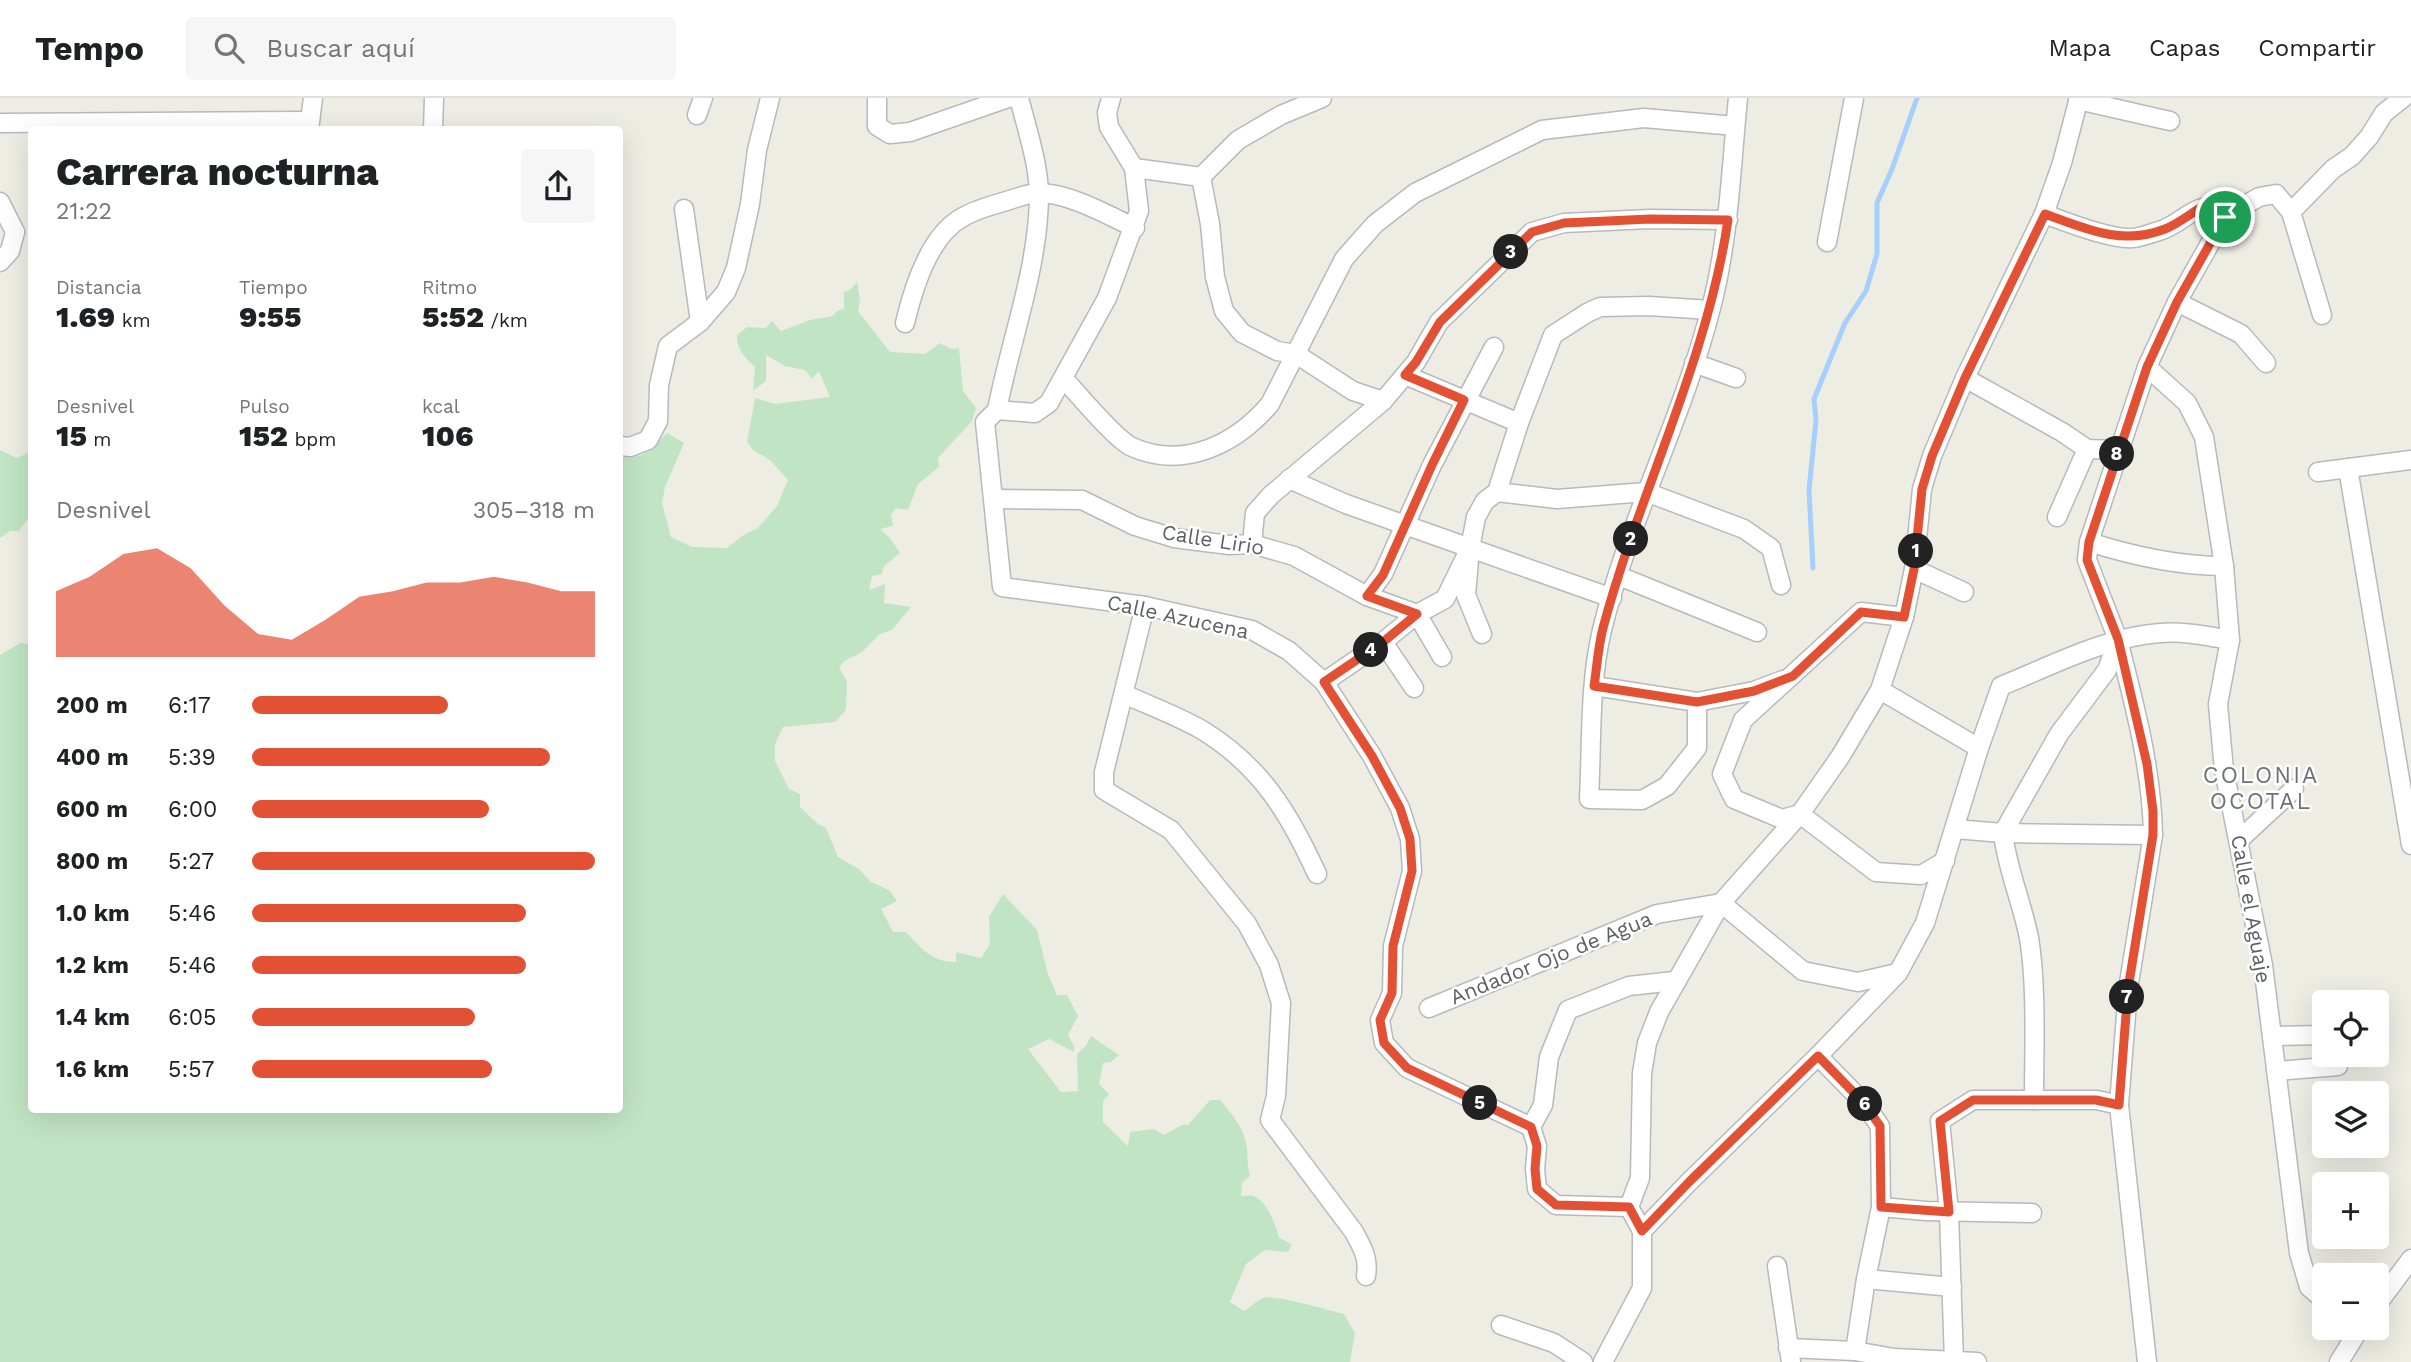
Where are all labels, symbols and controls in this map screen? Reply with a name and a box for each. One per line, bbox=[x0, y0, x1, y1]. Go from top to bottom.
search box bbox=[186, 17, 676, 80]
text: Tempo bbox=[35, 29, 144, 68]
icon: search bbox=[210, 29, 248, 67]
text: Buscar aquí bbox=[266, 33, 415, 63]
text: Mapa bbox=[2048, 34, 2111, 62]
text: Capas bbox=[2149, 34, 2220, 62]
text: Compartir bbox=[2258, 34, 2376, 62]
button: share bbox=[521, 149, 595, 223]
text: Carrera nocturna bbox=[56, 150, 378, 194]
pin bbox=[2195, 187, 2255, 247]
text: 21:22 bbox=[56, 198, 112, 225]
icon: arrive bbox=[2206, 198, 2244, 236]
pin: 3 bbox=[1494, 234, 1528, 270]
text: 3 bbox=[1505, 240, 1516, 263]
text: Distancia bbox=[56, 276, 142, 299]
text: Tiempo bbox=[239, 276, 308, 299]
text: Ritmo bbox=[422, 276, 477, 299]
text: 1.69 bbox=[56, 299, 115, 334]
text: 9:55 bbox=[239, 299, 302, 334]
text: 5:52 bbox=[422, 299, 484, 334]
text: km bbox=[115, 309, 151, 332]
text: /km bbox=[484, 309, 528, 332]
text: Desnivel bbox=[56, 395, 134, 418]
text: Pulso bbox=[239, 395, 290, 418]
text: kcal bbox=[422, 395, 460, 418]
text: 15 bbox=[56, 418, 87, 453]
text: 152 bbox=[239, 418, 288, 453]
text: 106 bbox=[422, 418, 473, 453]
text: m bbox=[87, 428, 111, 451]
text: bpm bbox=[288, 428, 336, 451]
pin: 8 bbox=[2100, 436, 2134, 472]
text: 8 bbox=[2111, 442, 2122, 465]
text: Desnivel bbox=[56, 497, 151, 524]
text: 305–318 m bbox=[473, 497, 595, 524]
street label: Calle Lirio bbox=[1160, 519, 1266, 560]
pin: 2 bbox=[1614, 522, 1648, 556]
text: 2 bbox=[1625, 527, 1636, 550]
pin: 1 bbox=[1898, 533, 1934, 568]
text: 1 bbox=[1911, 539, 1920, 562]
street label: Calle Azucena bbox=[1105, 589, 1251, 644]
pin: 4 bbox=[1354, 632, 1388, 668]
text: 4 bbox=[1364, 638, 1377, 661]
text: 200 m bbox=[56, 692, 128, 719]
text: 6:17 bbox=[168, 692, 211, 719]
text: 400 m bbox=[56, 744, 129, 771]
text: 5:39 bbox=[168, 744, 216, 771]
district label: COLONIA OCOTAL bbox=[2203, 762, 2319, 815]
text: 600 m bbox=[56, 796, 128, 823]
text: 6:00 bbox=[168, 796, 217, 823]
street label: Calle el Aguaje bbox=[2226, 833, 2277, 985]
text: 800 m bbox=[56, 848, 128, 875]
text: 5:27 bbox=[168, 848, 214, 875]
text: 1.0 km bbox=[56, 900, 130, 927]
text: 5:46 bbox=[168, 900, 216, 927]
street label: Andador Ojo de Agua bbox=[1446, 906, 1655, 1009]
text: 1.2 km bbox=[56, 952, 129, 979]
text: 5:46 bbox=[168, 952, 216, 979]
pin: 7 bbox=[2110, 979, 2144, 1014]
text: 7 bbox=[2121, 985, 2132, 1008]
map controls bbox=[2312, 990, 2389, 1340]
button: locate bbox=[2312, 990, 2389, 1067]
text: 1.4 km bbox=[56, 1004, 130, 1031]
text: 6:05 bbox=[168, 1004, 216, 1031]
text: 1.6 km bbox=[56, 1056, 129, 1083]
text: 5:57 bbox=[168, 1056, 214, 1083]
button: layers bbox=[2312, 1081, 2389, 1158]
pin: 5 bbox=[1462, 1086, 1498, 1121]
pin: 6 bbox=[1848, 1086, 1882, 1122]
text: 5 bbox=[1474, 1091, 1485, 1114]
text: 6 bbox=[1859, 1092, 1870, 1115]
button: + bbox=[2312, 1172, 2389, 1249]
button: − bbox=[2312, 1263, 2389, 1340]

